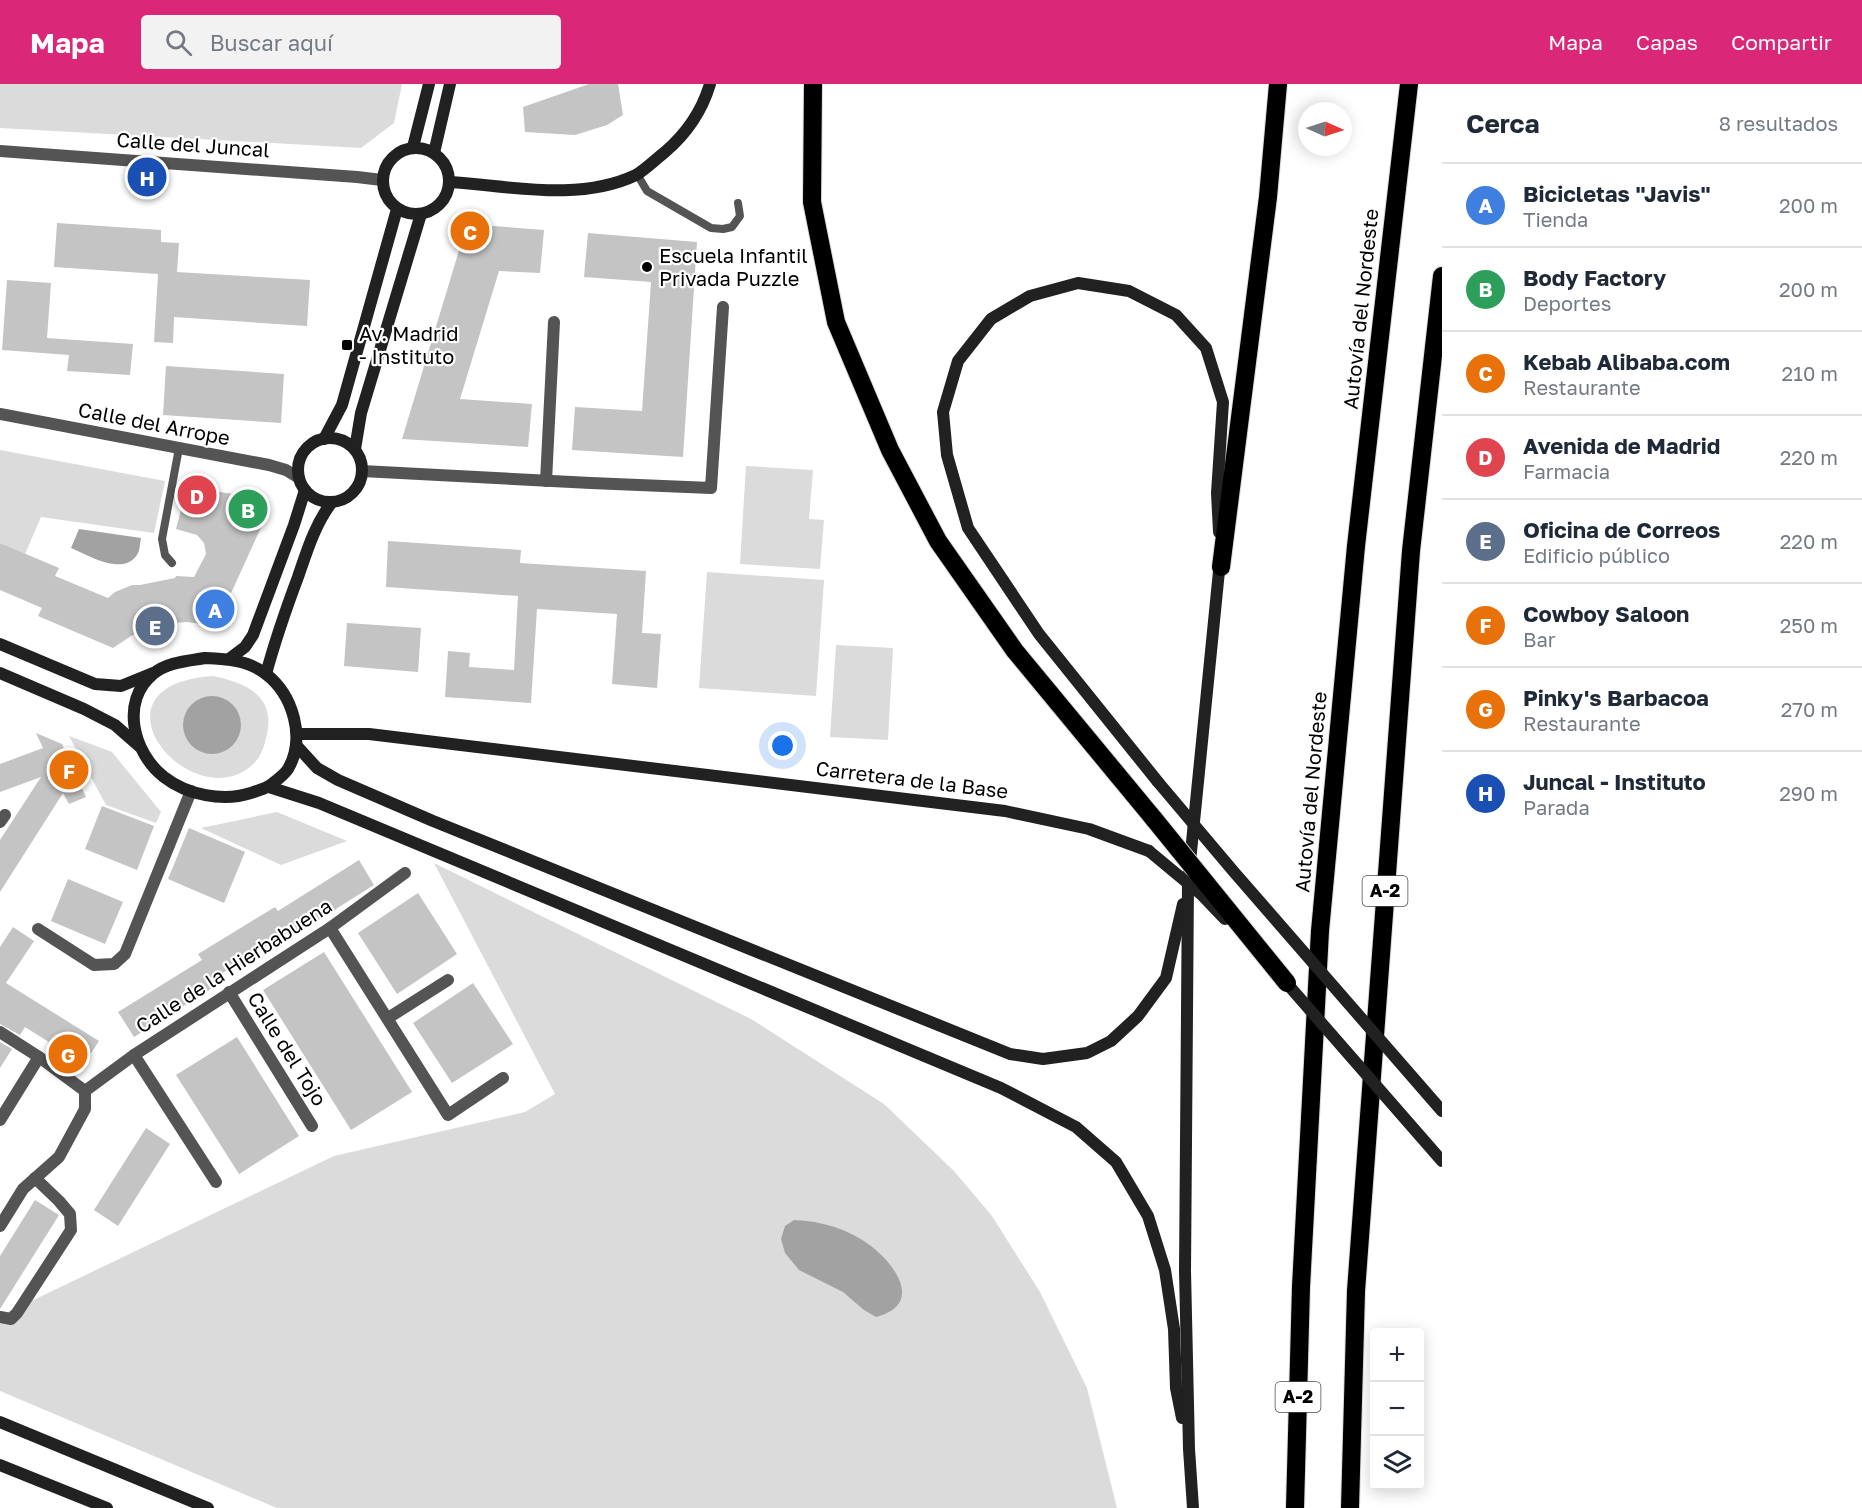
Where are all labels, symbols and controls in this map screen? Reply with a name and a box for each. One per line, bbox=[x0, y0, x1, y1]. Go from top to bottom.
search box bbox=[141, 15, 561, 69]
text: Mapa bbox=[30, 26, 105, 59]
icon: search bbox=[162, 26, 195, 59]
text: Buscar aquí bbox=[210, 29, 333, 56]
text: Mapa bbox=[1548, 29, 1603, 55]
text: Capas bbox=[1636, 29, 1698, 55]
text: Compartir bbox=[1731, 29, 1832, 55]
north arrow bbox=[1298, 102, 1352, 156]
text: Cerca bbox=[1466, 108, 1540, 139]
text: 8 resultados bbox=[1719, 111, 1838, 135]
street label: Calle del Juncal bbox=[116, 127, 270, 161]
pin: H bbox=[128, 154, 166, 200]
text: Bicicletas "Javis" bbox=[1523, 180, 1711, 207]
text: A bbox=[1478, 193, 1493, 217]
text: 200 m bbox=[1779, 193, 1838, 217]
street label: Autovía del Nordeste bbox=[1338, 207, 1382, 410]
text: Tienda bbox=[1523, 207, 1588, 231]
pin: C bbox=[450, 208, 490, 254]
place label: Escuela Infantil Privada Puzzle bbox=[659, 243, 808, 290]
marker: Escuela Infantil Privada Puzzle bbox=[640, 260, 654, 274]
text: Body Factory bbox=[1523, 264, 1666, 291]
text: B bbox=[1478, 277, 1493, 301]
text: 200 m bbox=[1779, 277, 1838, 301]
text: Deportes bbox=[1523, 291, 1611, 315]
place label: Av. Madrid - Instituto bbox=[359, 321, 458, 368]
marker: Av. Madrid - Instituto bbox=[340, 338, 354, 352]
text: Kebab Alibaba.com bbox=[1523, 348, 1730, 375]
text: C bbox=[1478, 361, 1493, 385]
text: 210 m bbox=[1782, 361, 1838, 385]
text: Restaurante bbox=[1523, 375, 1641, 399]
street label: Calle del Arrope bbox=[76, 397, 232, 450]
text: Avenida de Madrid bbox=[1523, 432, 1720, 459]
text: D bbox=[1478, 445, 1493, 469]
text: 220 m bbox=[1780, 445, 1838, 469]
text: Farmacia bbox=[1523, 459, 1610, 483]
pin: D bbox=[178, 472, 216, 518]
pin: B bbox=[228, 486, 268, 532]
text: Oficina de Correos bbox=[1523, 516, 1720, 543]
text: E bbox=[1479, 529, 1492, 553]
text: 220 m bbox=[1780, 529, 1838, 553]
text: Edificio público bbox=[1523, 543, 1670, 567]
pin: A bbox=[196, 586, 234, 632]
text: Cowboy Saloon bbox=[1523, 600, 1689, 627]
pin: E bbox=[136, 604, 174, 648]
text: F bbox=[1480, 613, 1491, 637]
text: 250 m bbox=[1780, 613, 1838, 637]
text: Bar bbox=[1523, 627, 1556, 651]
text: Pinky's Barbacoa bbox=[1523, 684, 1709, 711]
street label: Autovía del Nordeste bbox=[1289, 690, 1331, 893]
text: G bbox=[1478, 697, 1493, 721]
text: 270 m bbox=[1781, 697, 1838, 721]
text: Restaurante bbox=[1523, 711, 1641, 735]
your location bbox=[768, 731, 797, 760]
pin: F bbox=[50, 748, 88, 792]
street label: Carretera de la Base bbox=[814, 755, 1010, 803]
text: Juncal - Instituto bbox=[1523, 768, 1706, 795]
text: H bbox=[1478, 781, 1493, 805]
text: 290 m bbox=[1779, 781, 1838, 805]
text: Parada bbox=[1523, 795, 1590, 819]
road number: A-2 bbox=[1362, 876, 1408, 906]
street label: Calle de la Hierbabuena bbox=[131, 893, 336, 1038]
street label: Calle del Tojo bbox=[243, 987, 332, 1110]
pin: G bbox=[48, 1032, 88, 1076]
map controls bbox=[1370, 1328, 1424, 1490]
button: + bbox=[1370, 1328, 1424, 1382]
road number: A-2 bbox=[1276, 1382, 1320, 1412]
button: − bbox=[1370, 1382, 1424, 1436]
button: layers bbox=[1370, 1436, 1424, 1490]

